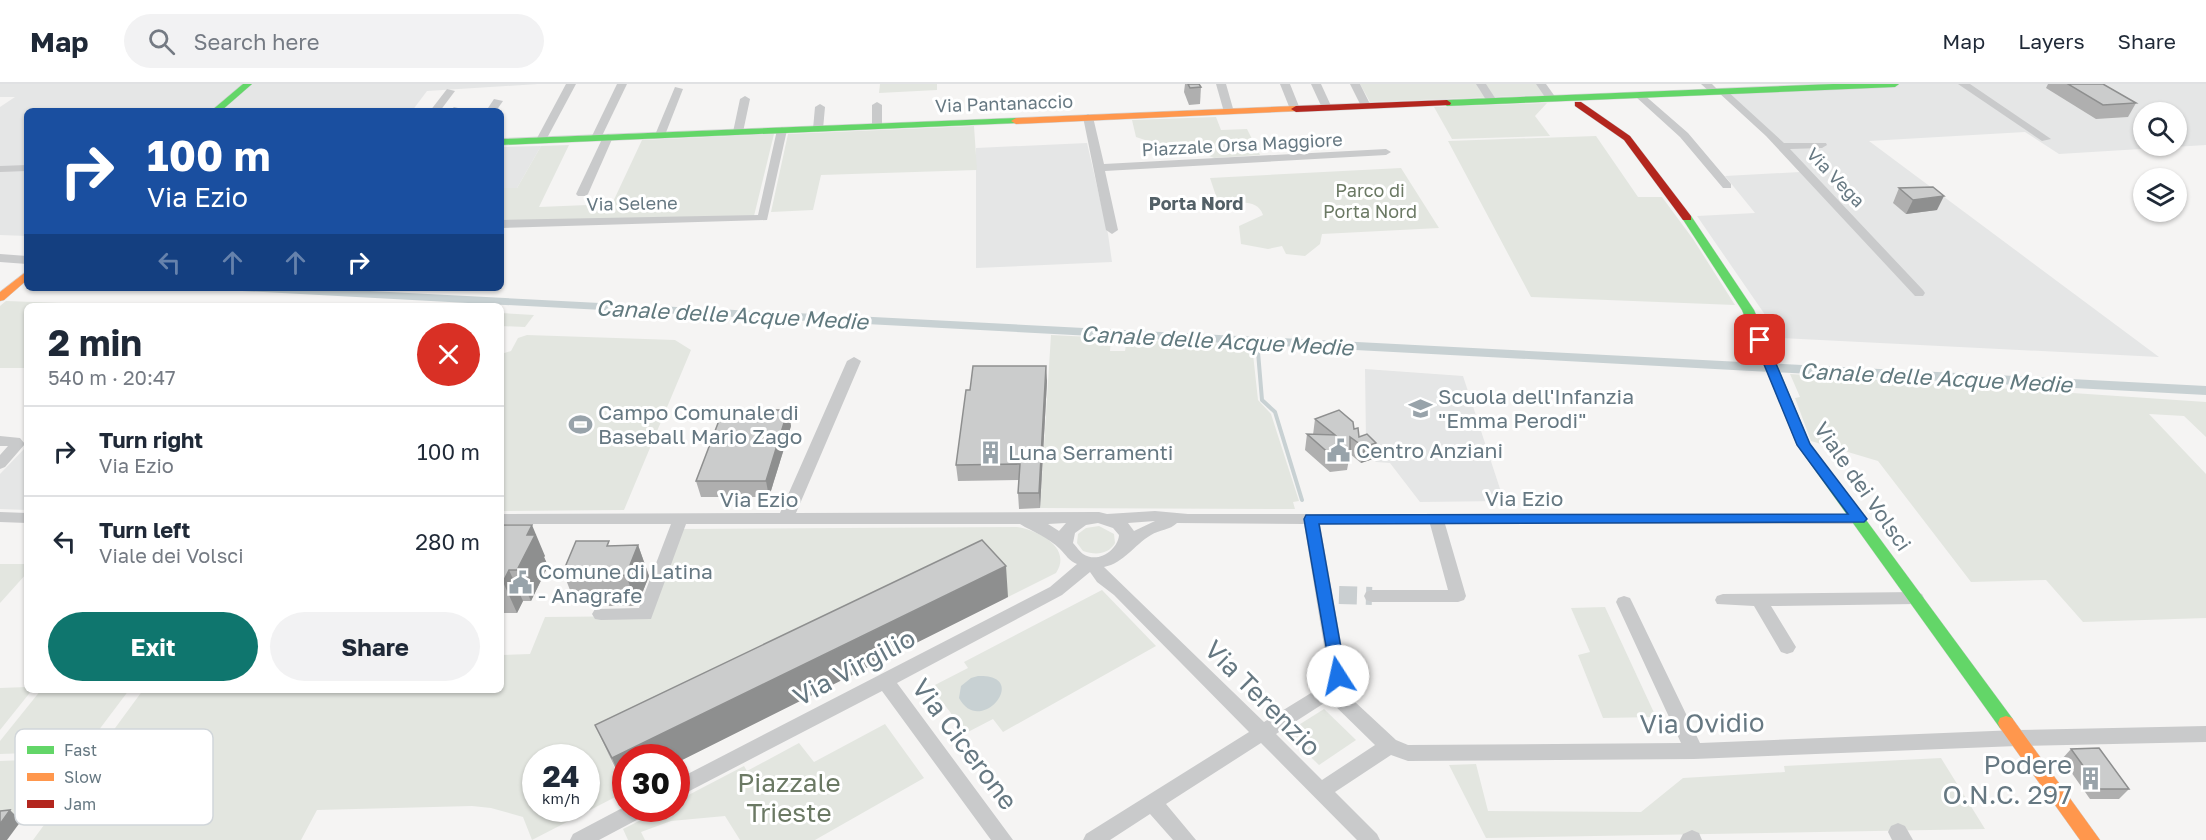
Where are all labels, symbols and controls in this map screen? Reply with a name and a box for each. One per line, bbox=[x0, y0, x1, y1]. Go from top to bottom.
search box bbox=[124, 14, 544, 68]
text: Map bbox=[30, 25, 88, 58]
icon: search bbox=[145, 25, 178, 58]
text: Search here bbox=[193, 28, 319, 55]
text: Map bbox=[1942, 28, 1985, 54]
text: Layers bbox=[2018, 28, 2085, 54]
text: Share bbox=[2118, 28, 2176, 54]
street label: Via Pantanaccio bbox=[935, 90, 1073, 116]
map controls bbox=[2133, 102, 2187, 222]
button: search bbox=[2133, 102, 2187, 156]
street label: Piazzale Orsa Maggiore bbox=[1141, 128, 1343, 160]
text: 100 m bbox=[147, 130, 270, 180]
icon: right bbox=[48, 132, 126, 210]
street label: Via Vega bbox=[1802, 143, 1870, 211]
button: layers bbox=[2133, 168, 2187, 222]
park label: Parco di Porta Nord bbox=[1323, 179, 1417, 222]
text: Via Ezio bbox=[147, 181, 248, 213]
street label: Via Selene bbox=[586, 191, 678, 215]
district label: Porta Nord bbox=[1149, 192, 1243, 214]
icon: left bbox=[153, 246, 186, 279]
icon: ahead bbox=[216, 246, 249, 279]
icon: ahead bbox=[279, 246, 312, 279]
icon: right bbox=[342, 246, 375, 279]
water label: Canale delle Acque Medie bbox=[595, 293, 871, 335]
pin bbox=[1734, 314, 1785, 365]
water label: Canale delle Acque Medie bbox=[1080, 319, 1356, 361]
text: 2 min bbox=[48, 321, 142, 364]
button: close bbox=[417, 323, 480, 386]
icon: arrive bbox=[1743, 323, 1776, 356]
water label: Canale delle Acque Medie bbox=[1799, 356, 2075, 398]
text: 540 m · 20:47 bbox=[48, 365, 176, 389]
place label: Scuola dell'Infanzia "Emma Perodi" bbox=[1438, 383, 1634, 433]
school or university icon: Scuola dell'Infanzia "Emma Perodi" bbox=[1407, 395, 1433, 421]
place label: Campo Comunale di Baseball Mario Zago bbox=[598, 399, 802, 449]
sports icon: Campo Comunale di Baseball Mario Zago bbox=[567, 411, 593, 437]
street label: Viale dei Volsci bbox=[1809, 416, 1917, 556]
text: Turn right bbox=[99, 426, 203, 453]
icon: right bbox=[48, 435, 81, 468]
public building icon: Centro Anziani bbox=[1325, 437, 1351, 463]
place label: Centro Anziani bbox=[1356, 437, 1503, 463]
text: 100 m bbox=[417, 438, 480, 465]
building icon: Luna Serramenti bbox=[977, 439, 1003, 465]
place label: Luna Serramenti bbox=[1008, 439, 1173, 465]
text: Via Ezio bbox=[99, 453, 174, 477]
street label: Via Ezio bbox=[1485, 485, 1563, 511]
street label: Via Ezio bbox=[720, 486, 798, 512]
text: Turn left bbox=[99, 516, 190, 543]
icon: left bbox=[48, 525, 81, 558]
text: 280 m bbox=[415, 528, 480, 555]
text: Viale dei Volsci bbox=[99, 543, 244, 567]
place label: Comune di Latina - Anagrafe bbox=[538, 558, 713, 608]
public building icon: Comune di Latina - Anagrafe bbox=[507, 570, 533, 596]
button: Exit bbox=[48, 612, 258, 681]
button: Share bbox=[270, 612, 480, 681]
street label: Via Virgilio bbox=[788, 622, 920, 712]
street label: Via Terenzio bbox=[1199, 634, 1327, 762]
position arrow bbox=[1306, 644, 1370, 708]
street label: Via Cicerone bbox=[906, 672, 1024, 816]
street label: Via Ovidio bbox=[1639, 706, 1765, 740]
legend bbox=[15, 729, 213, 825]
text: Fast bbox=[64, 740, 97, 760]
speed limit sign: 30 bbox=[612, 744, 690, 822]
place label: Podere O.N.C. 297 bbox=[1942, 749, 2072, 810]
text: 24 bbox=[542, 758, 580, 794]
building icon: Podere O.N.C. 297 bbox=[2077, 766, 2103, 792]
text: Slow bbox=[64, 767, 102, 787]
park label: Piazzale Trieste bbox=[737, 767, 841, 828]
text: km/h bbox=[542, 789, 580, 807]
text: Jam bbox=[64, 794, 96, 814]

